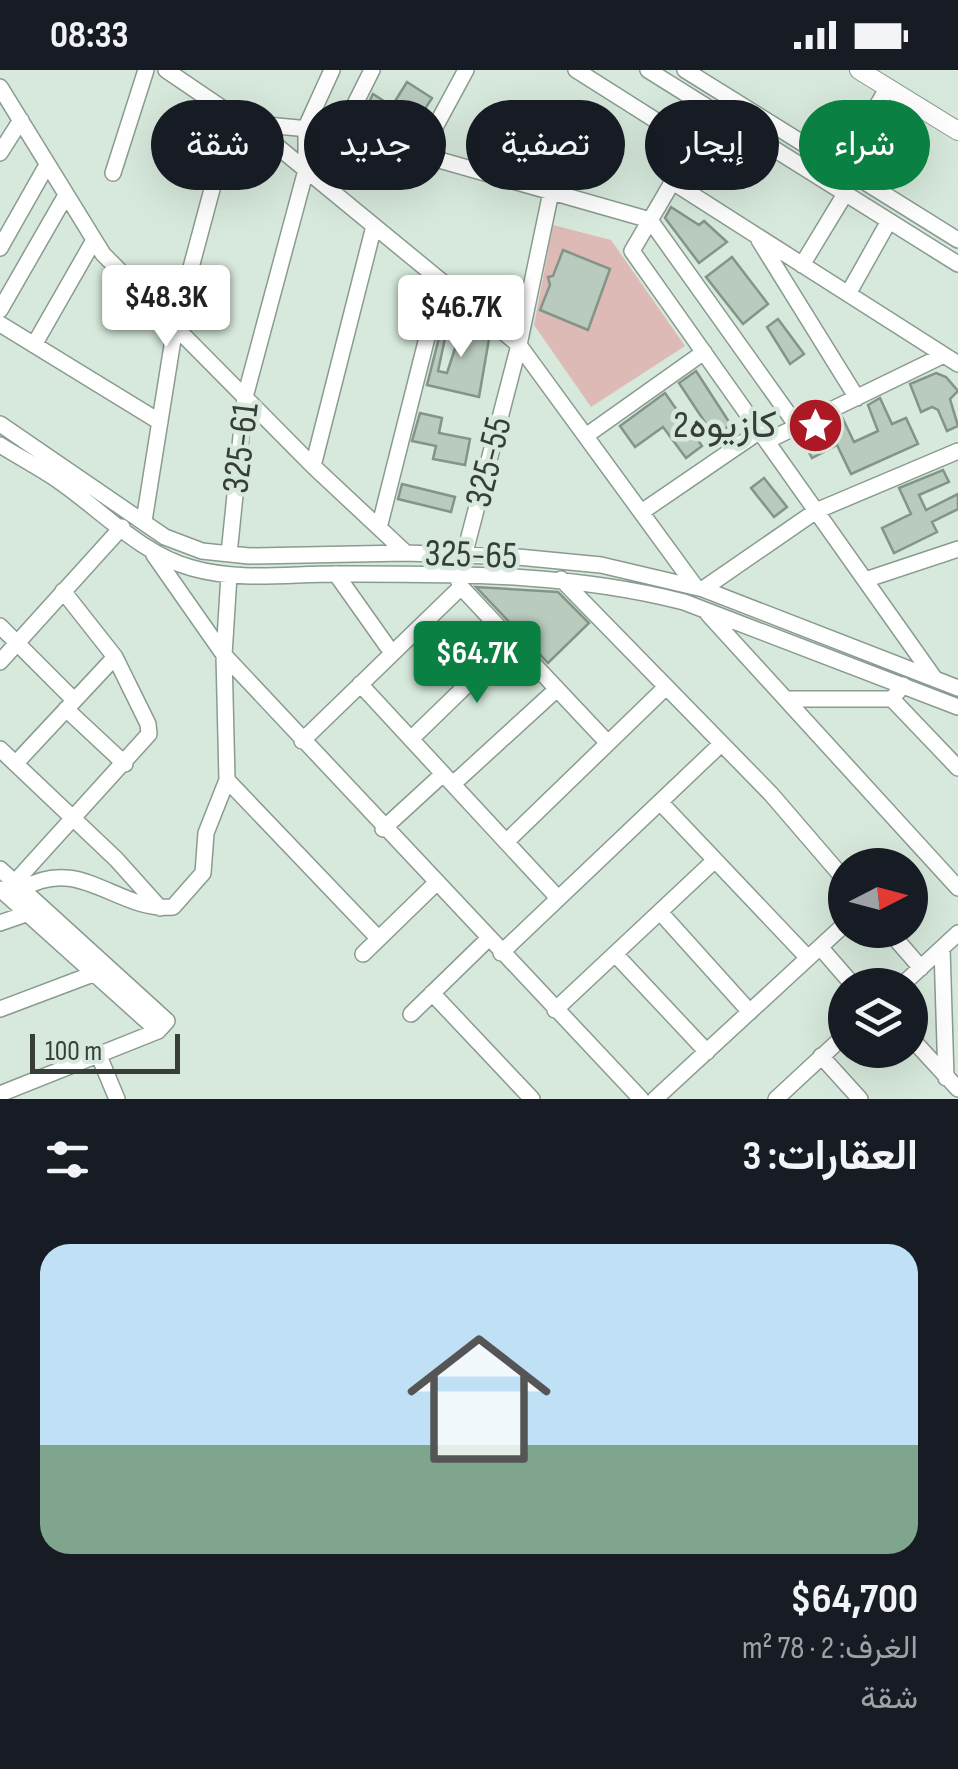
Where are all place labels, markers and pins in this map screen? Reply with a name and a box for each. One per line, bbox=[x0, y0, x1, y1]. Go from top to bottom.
pin: $48.3K bbox=[85, 265, 247, 350]
pin: $46.7K bbox=[380, 275, 542, 360]
place icon: كازيوه2 bbox=[786, 395, 846, 455]
place label: كازيوه2 bbox=[673, 403, 777, 448]
pin: $64.7K bbox=[396, 621, 558, 706]

